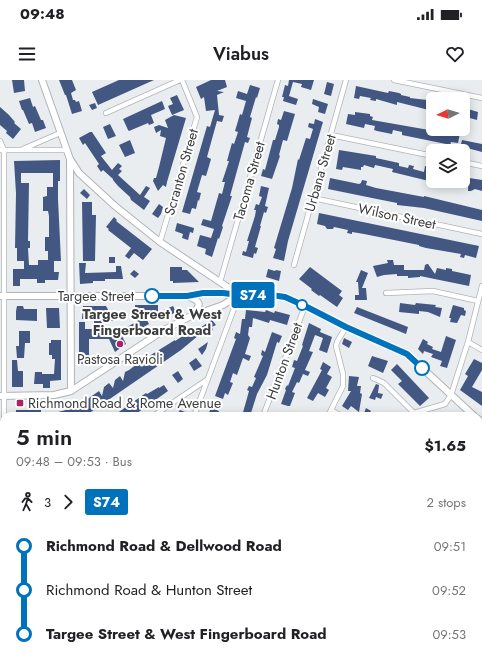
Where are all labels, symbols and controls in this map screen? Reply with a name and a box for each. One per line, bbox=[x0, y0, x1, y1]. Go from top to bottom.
text: 09:48 bbox=[20, 3, 65, 25]
text: Viabus bbox=[213, 41, 269, 67]
icon: menu bbox=[16, 43, 38, 65]
icon: heart bbox=[444, 43, 466, 65]
north arrow bbox=[426, 92, 470, 136]
map controls bbox=[426, 92, 470, 188]
street label: Scranton Street bbox=[159, 126, 203, 218]
street label: Urbana Street bbox=[299, 131, 341, 214]
street label: Tacoma Street bbox=[228, 138, 270, 223]
button: layers bbox=[426, 144, 470, 188]
street label: Wilson Street bbox=[356, 198, 438, 234]
line badge: S74 bbox=[230, 282, 276, 308]
text: S74 bbox=[240, 285, 266, 305]
street label: Targee Street bbox=[58, 286, 135, 306]
marker: Targee Street & West Fingerboard Road bbox=[144, 288, 160, 304]
unlabelled marker bbox=[296, 299, 308, 311]
place label: Targee Street & West Fingerboard Road bbox=[82, 304, 222, 340]
street label: Hunton Street bbox=[261, 319, 307, 402]
marker: Pastosa Ravioli bbox=[115, 339, 125, 349]
place label: Pastosa Ravioli bbox=[77, 349, 163, 369]
unlabelled marker bbox=[414, 360, 430, 376]
place label: Richmond Road & Rome Avenue bbox=[28, 393, 221, 413]
marker: Richmond Road & Rome Avenue bbox=[15, 398, 25, 408]
text: 5 min bbox=[16, 421, 72, 453]
text: $1.65 bbox=[424, 435, 466, 457]
text: 09:48 – 09:53 · Bus bbox=[16, 452, 132, 471]
icon: walk bbox=[16, 491, 38, 513]
icon: forward bbox=[57, 491, 79, 513]
text: S74 bbox=[93, 492, 120, 512]
text: 3 bbox=[44, 493, 51, 512]
text: 2 stops bbox=[427, 493, 466, 512]
text: Richmond Road & Dellwood Road bbox=[46, 535, 282, 557]
text: 09:51 bbox=[434, 537, 466, 556]
text: Richmond Road & Hunton Street bbox=[46, 579, 252, 601]
text: 09:52 bbox=[432, 581, 466, 600]
text: Targee Street & West Fingerboard Road bbox=[46, 623, 327, 645]
text: 09:53 bbox=[432, 625, 466, 644]

